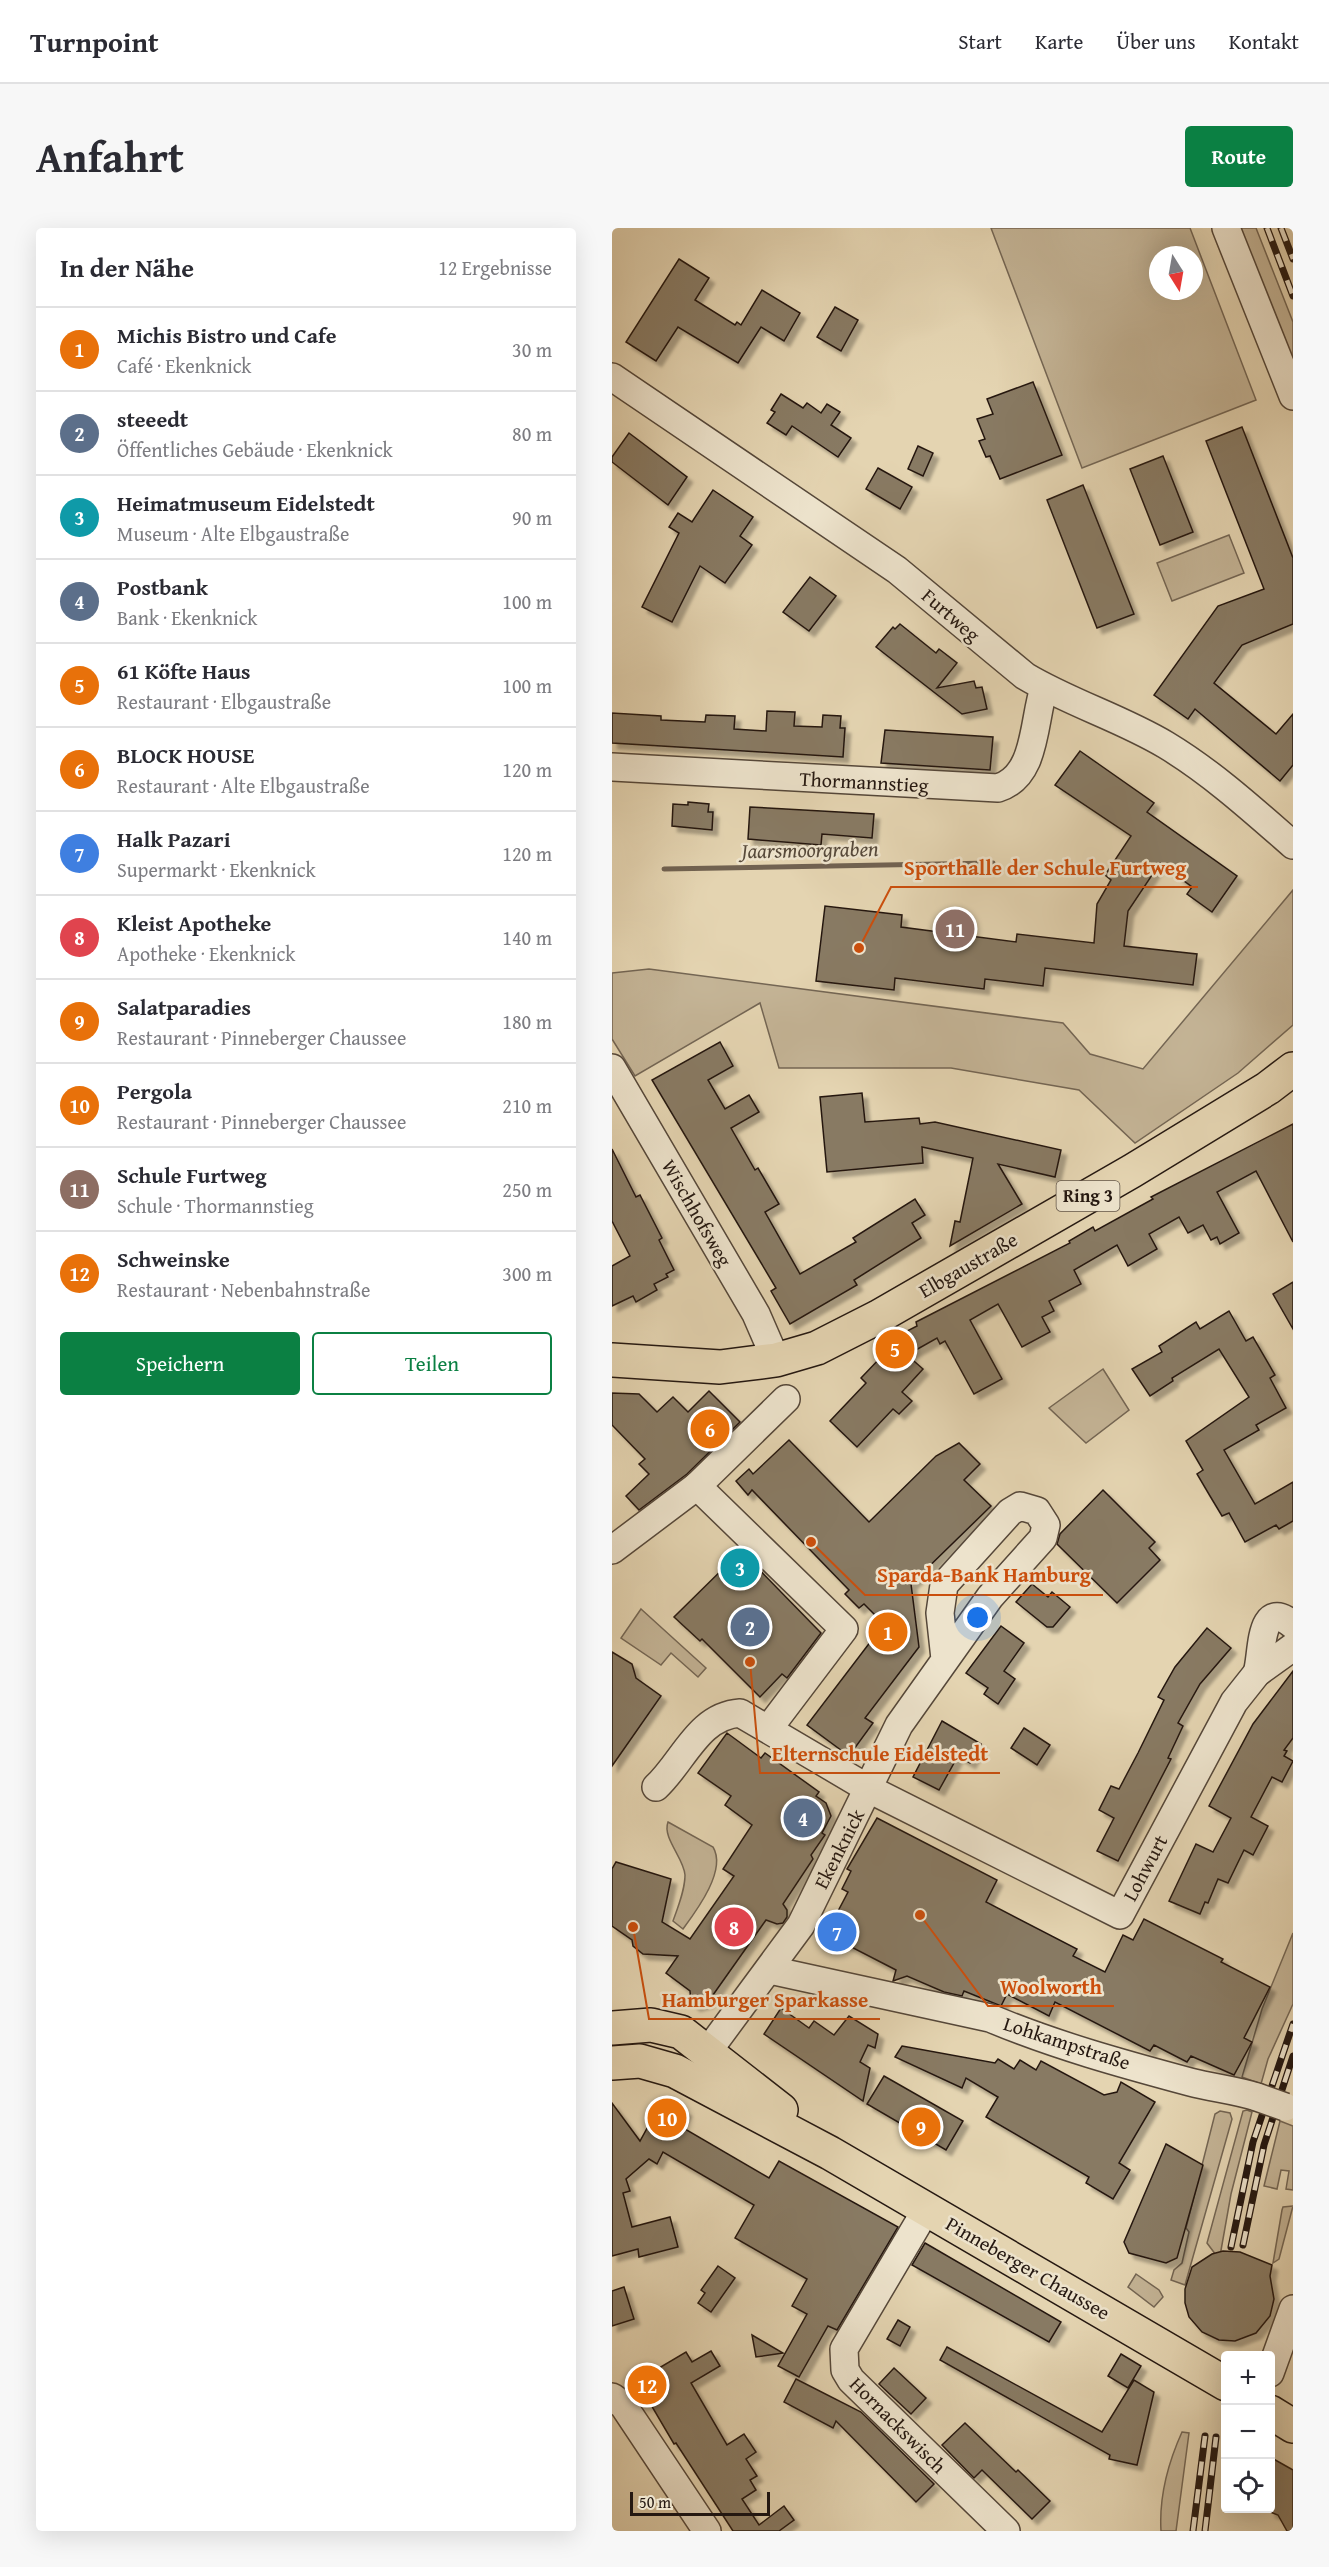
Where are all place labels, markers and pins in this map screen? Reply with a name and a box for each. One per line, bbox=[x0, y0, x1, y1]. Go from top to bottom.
callout: Sporthalle der Schule Furtweg bbox=[891, 848, 1198, 887]
pin: 11 bbox=[936, 906, 974, 952]
pin: 5 bbox=[876, 1326, 914, 1372]
pin: 6 bbox=[690, 1406, 730, 1452]
pin: 3 bbox=[720, 1546, 760, 1590]
callout: Sparda-Bank Hamburg bbox=[865, 1556, 1103, 1595]
pin: 2 bbox=[730, 1604, 770, 1650]
pin: 1 bbox=[868, 1610, 908, 1654]
callout: Elternschule Eidelstedt bbox=[760, 1734, 1000, 1773]
pin: 4 bbox=[784, 1796, 822, 1840]
pin: 8 bbox=[714, 1904, 754, 1950]
pin: 7 bbox=[818, 1910, 856, 1954]
callout: Woolworth bbox=[988, 1967, 1114, 2006]
callout: Hamburger Sparkasse bbox=[649, 1980, 880, 2019]
pin: 10 bbox=[648, 2096, 686, 2140]
pin: 9 bbox=[902, 2104, 940, 2150]
pin: 12 bbox=[627, 2362, 666, 2408]

